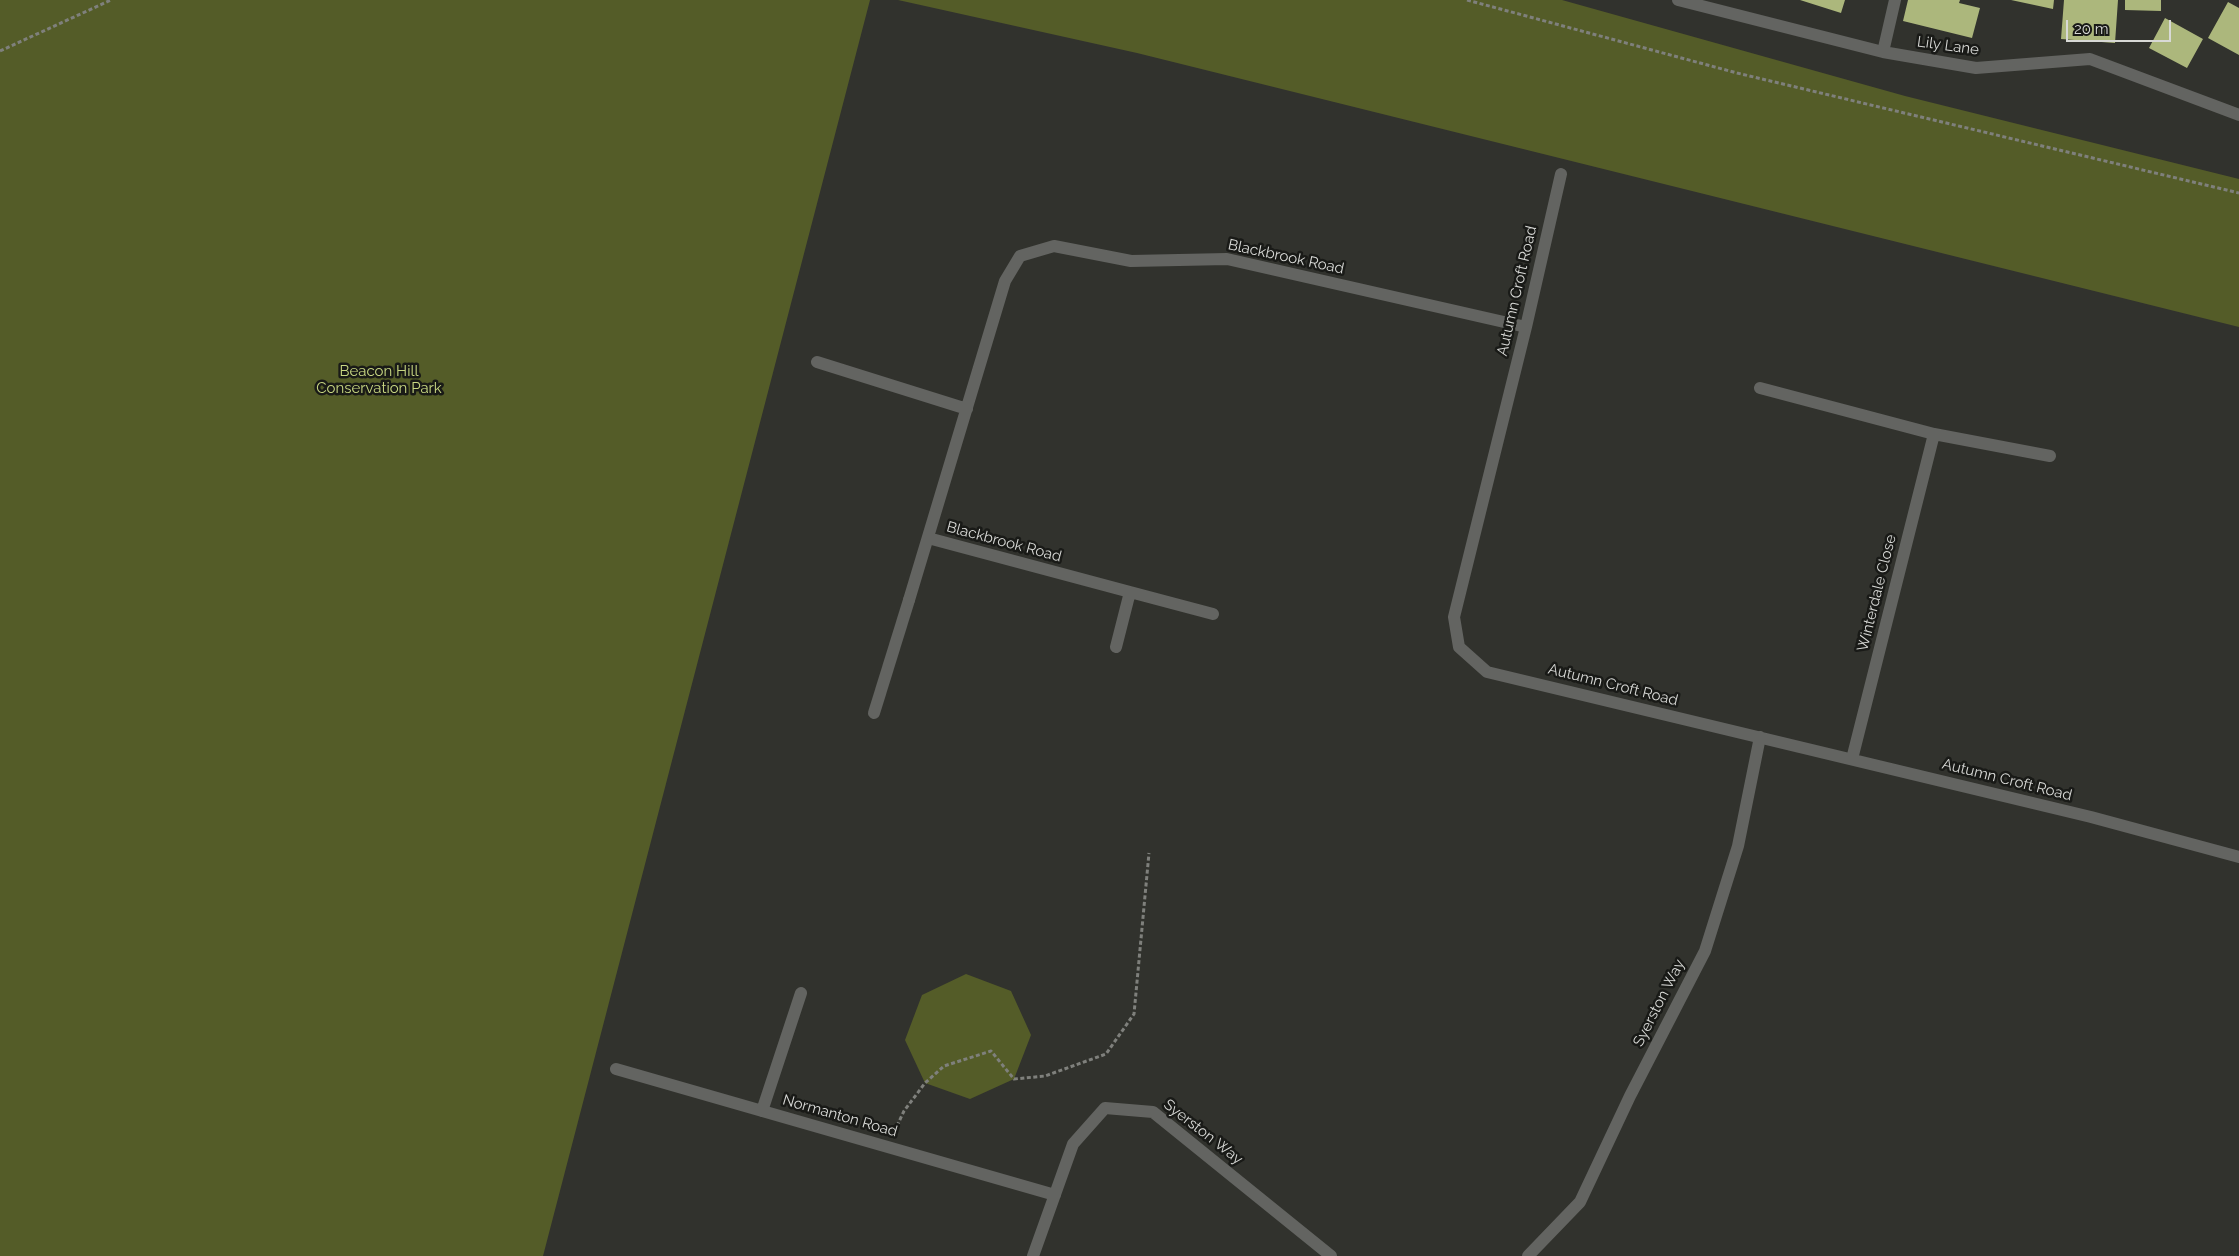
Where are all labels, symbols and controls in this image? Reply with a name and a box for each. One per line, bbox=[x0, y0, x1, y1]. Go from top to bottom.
scale bar bbox=[2069, 10, 2174, 42]
text: 20 m bbox=[2074, 20, 2109, 38]
street label: Lily Lane bbox=[1916, 33, 1980, 59]
street label: Autumn Croft Road bbox=[1493, 224, 1541, 358]
street label: Blackbrook Road bbox=[1226, 236, 1346, 278]
park label: Beacon Hill Conservation Park bbox=[316, 362, 442, 397]
street label: Blackbrook Road bbox=[945, 518, 1063, 566]
street label: Winterdale Close bbox=[1854, 533, 1900, 653]
street label: Autumn Croft Road bbox=[1546, 660, 1680, 710]
street label: Autumn Croft Road bbox=[1940, 755, 2074, 805]
street label: Syerston Way bbox=[1629, 956, 1689, 1050]
street label: Normanton Road bbox=[780, 1091, 900, 1141]
street label: Syerston Way bbox=[1160, 1096, 1246, 1168]

